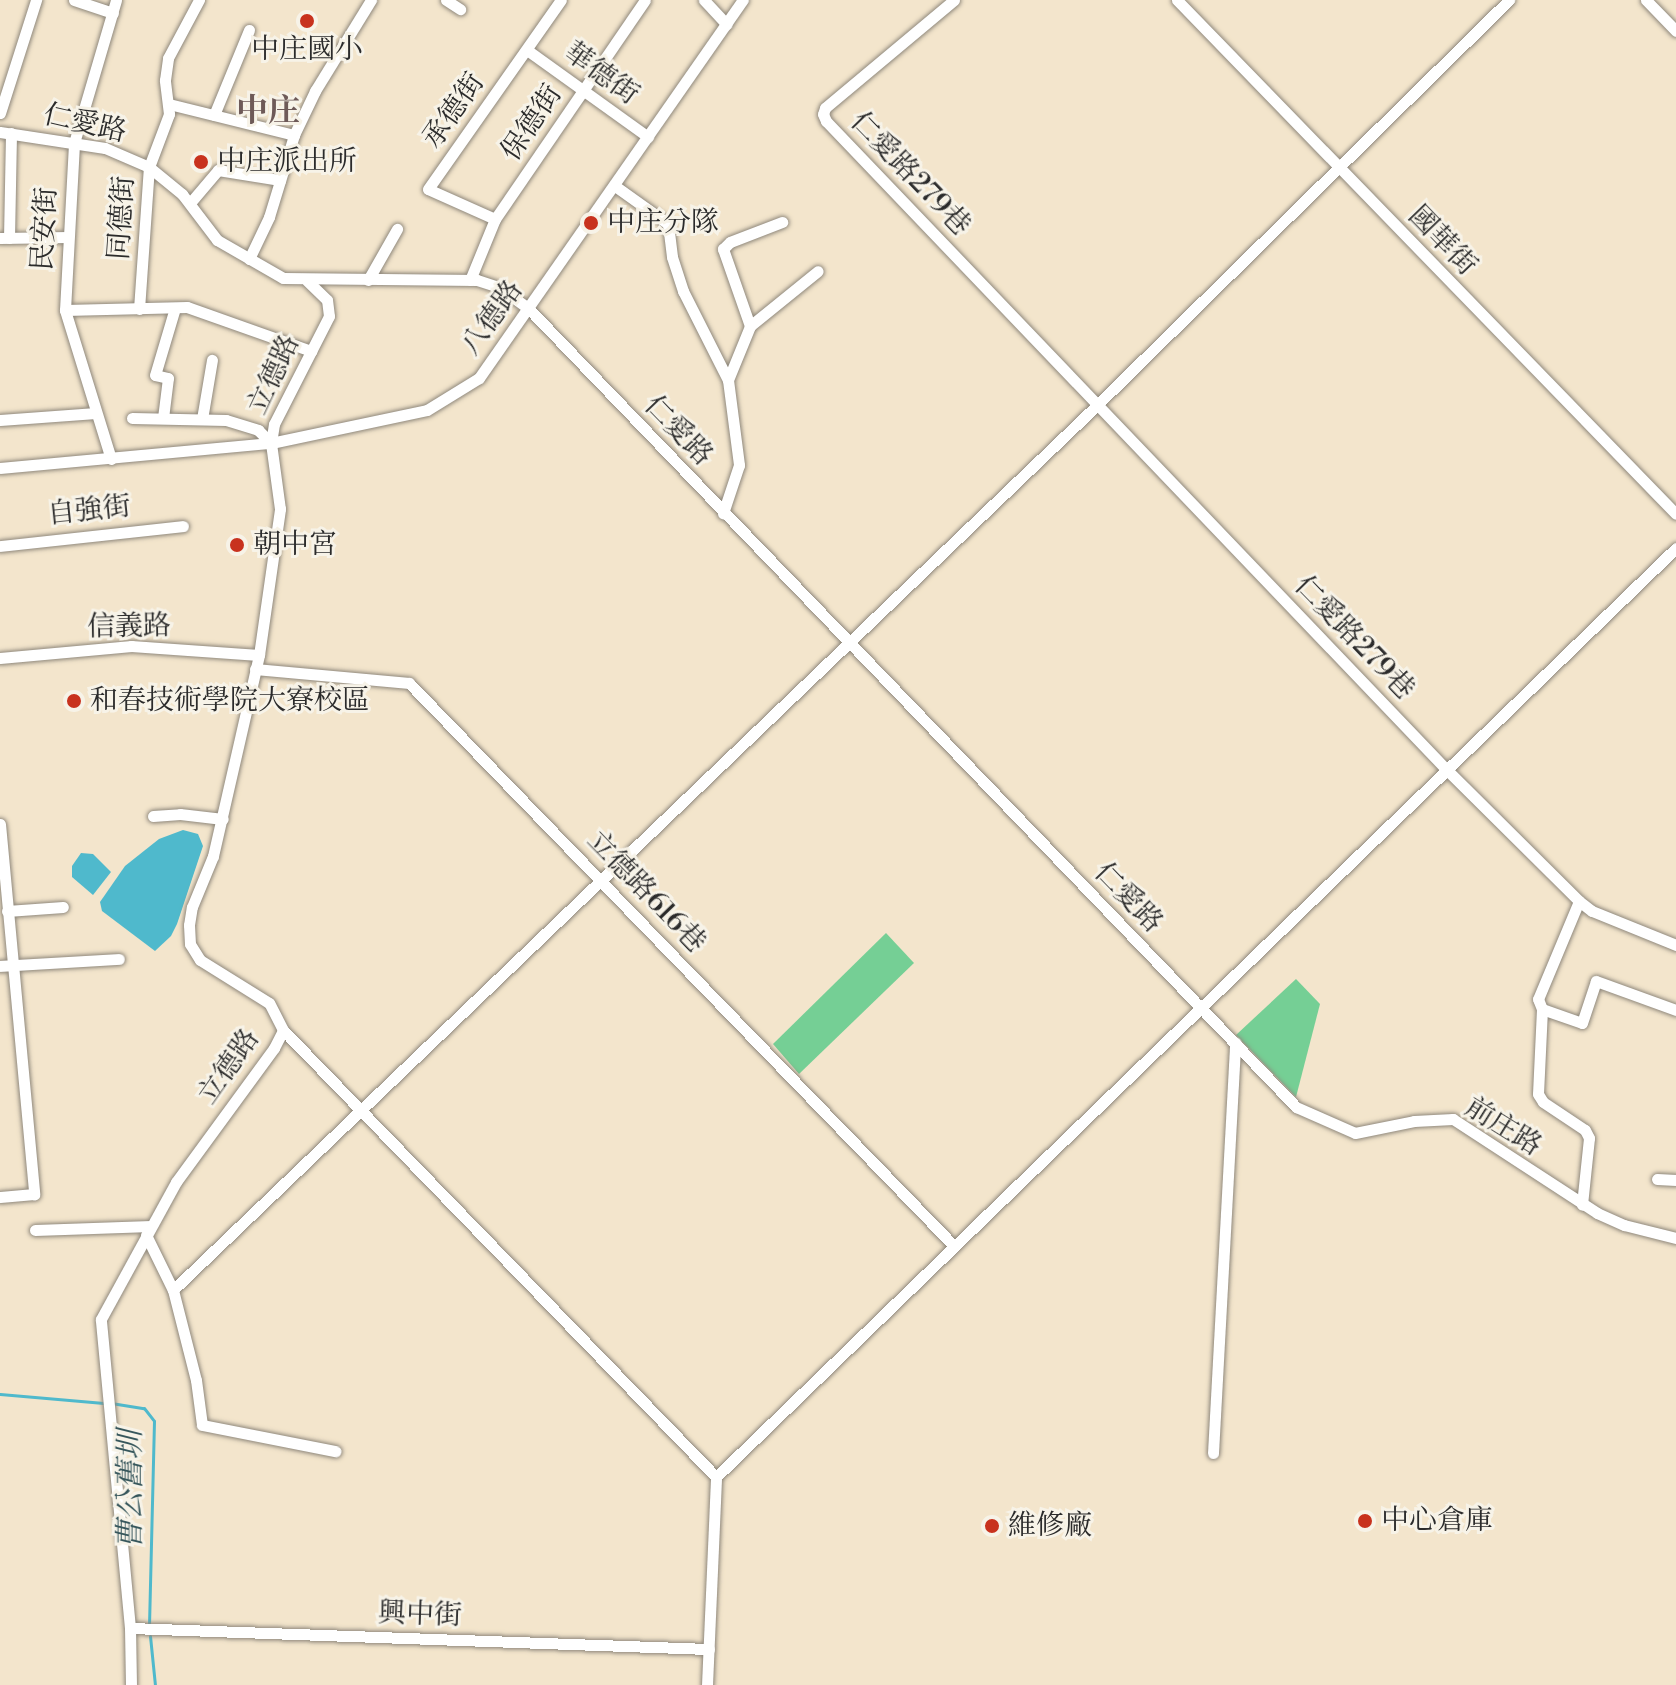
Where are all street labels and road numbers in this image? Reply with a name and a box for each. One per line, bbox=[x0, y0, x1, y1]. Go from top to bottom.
street label: 華德街 bbox=[557, 36, 645, 112]
street label: 承德街 bbox=[416, 67, 492, 155]
street label: 保德街 bbox=[495, 79, 569, 167]
street label: 仁愛路 bbox=[40, 98, 130, 150]
street label: 仁愛路279巷 bbox=[843, 105, 977, 243]
street label: 同德街 bbox=[102, 175, 142, 261]
street label: 民安街 bbox=[26, 186, 64, 272]
street label: 國華街 bbox=[1401, 199, 1483, 283]
street label: 八德路 bbox=[454, 274, 530, 362]
street label: 立德路 bbox=[241, 330, 307, 420]
street label: 仁愛路 bbox=[637, 389, 719, 473]
street label: 自強街 bbox=[45, 490, 133, 532]
street label: 仁愛路279巷 bbox=[1287, 569, 1421, 707]
street label: 信義路 bbox=[87, 609, 171, 645]
street label: 立德路616巷 bbox=[580, 824, 712, 960]
street label: 仁愛路 bbox=[1087, 856, 1169, 940]
street label: 立德路 bbox=[191, 1023, 267, 1111]
street label: 前庄路 bbox=[1458, 1090, 1548, 1164]
street label: 興中街 bbox=[377, 1597, 463, 1633]

